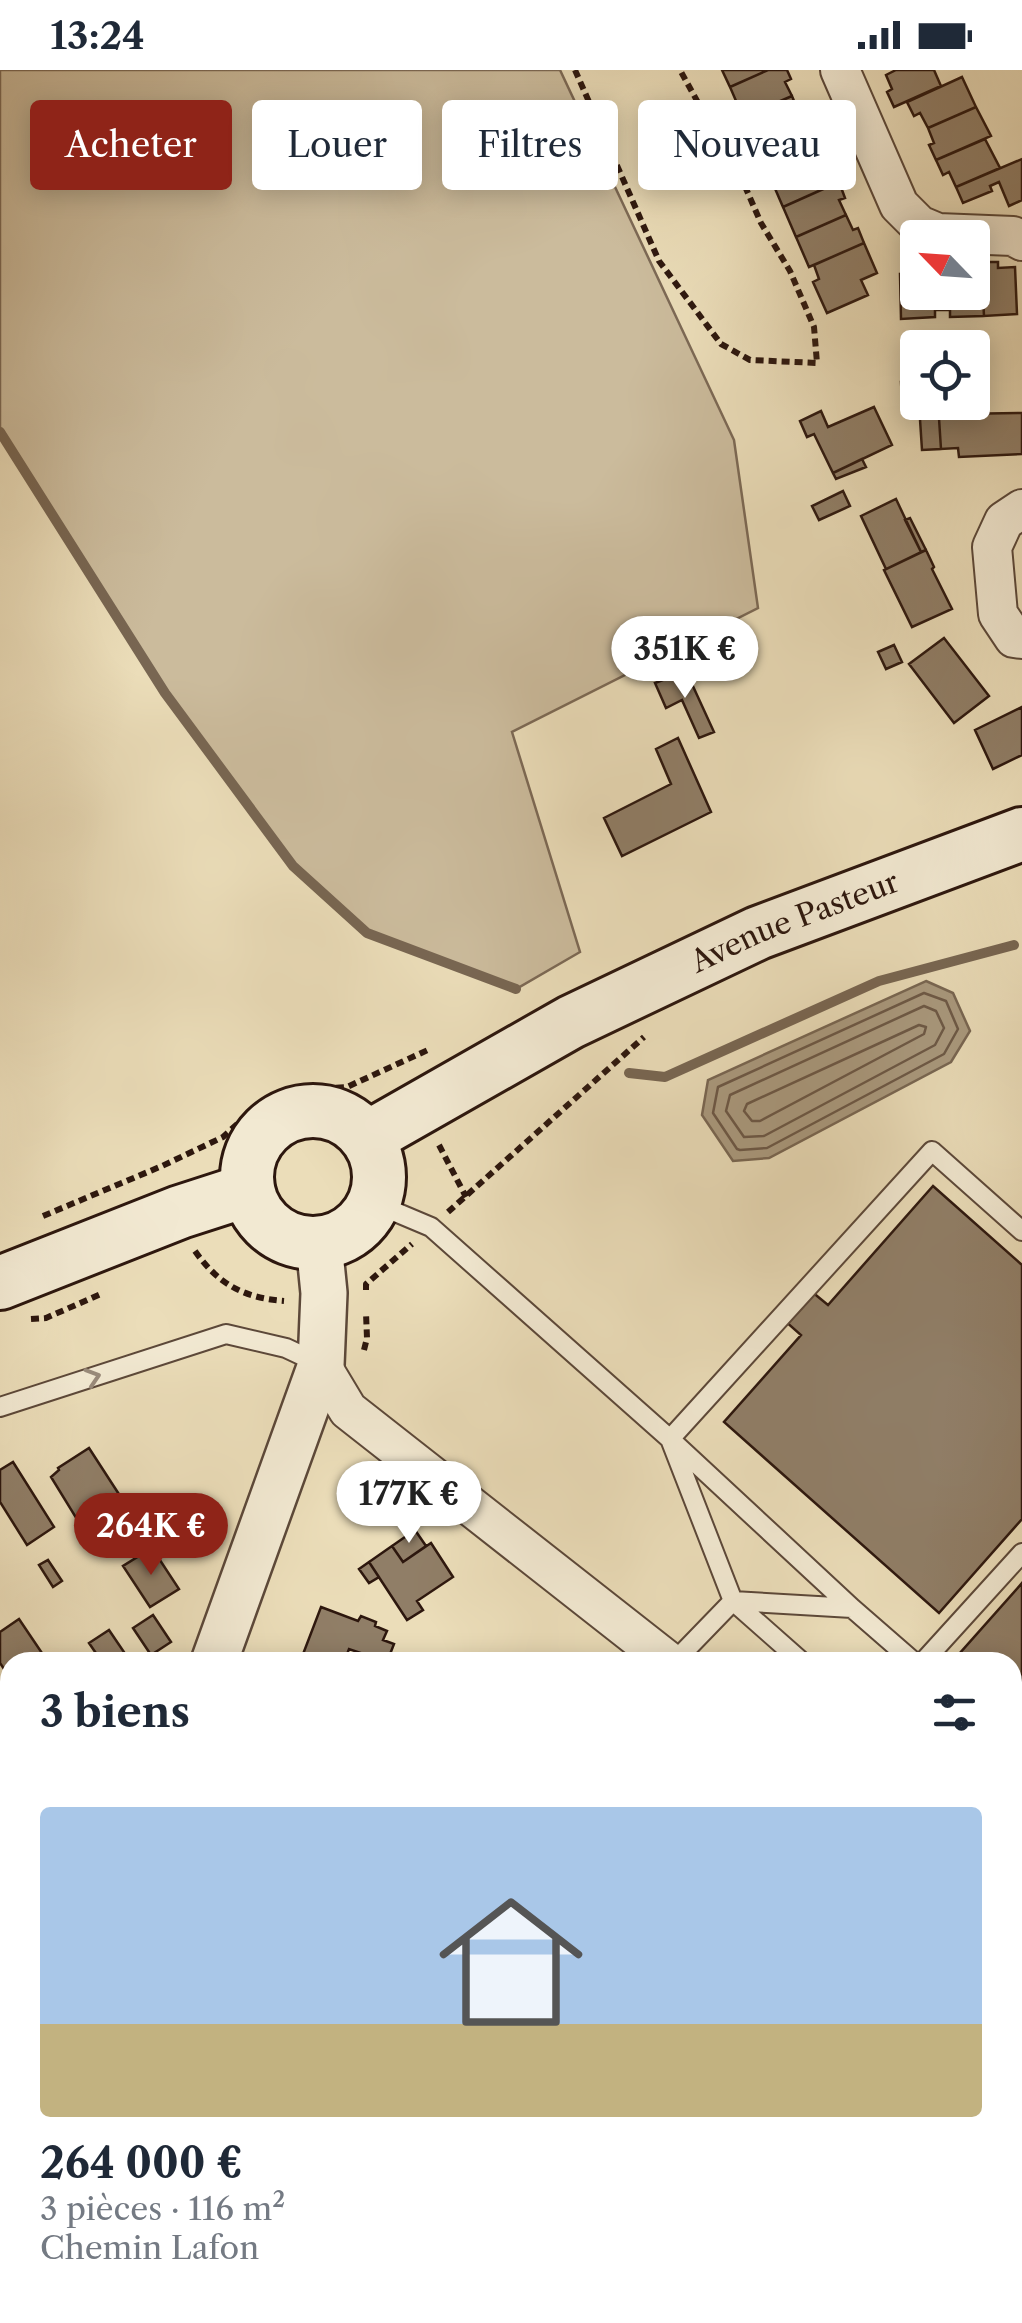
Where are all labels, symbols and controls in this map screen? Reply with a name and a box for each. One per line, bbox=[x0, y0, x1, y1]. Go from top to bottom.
text: 13:24 bbox=[50, 12, 145, 59]
chip: Acheter bbox=[30, 100, 232, 190]
chip: Louer bbox=[252, 100, 422, 190]
chip: Filtres bbox=[442, 100, 618, 190]
chip: Nouveau bbox=[638, 100, 856, 190]
north arrow bbox=[900, 220, 990, 310]
map controls bbox=[900, 220, 990, 420]
button: locate bbox=[900, 330, 990, 420]
pin: 351K € bbox=[604, 616, 766, 701]
text: 351K € bbox=[633, 629, 737, 668]
street label: Avenue Pasteur bbox=[684, 863, 904, 981]
one-way arrow bbox=[83, 1369, 100, 1389]
pin: 177K € bbox=[328, 1461, 490, 1546]
text: 177K € bbox=[359, 1474, 459, 1513]
pin: 264K € bbox=[70, 1493, 232, 1578]
text: 264K € bbox=[96, 1506, 206, 1545]
icon: filters bbox=[927, 1685, 982, 1740]
text: 3 biens bbox=[40, 1686, 190, 1738]
icon: home bbox=[421, 1872, 601, 2052]
text: 264 000 € bbox=[40, 2137, 243, 2189]
text: 3 pièces · 116 m² bbox=[40, 2189, 285, 2228]
text: Chemin Lafon bbox=[40, 2228, 259, 2267]

